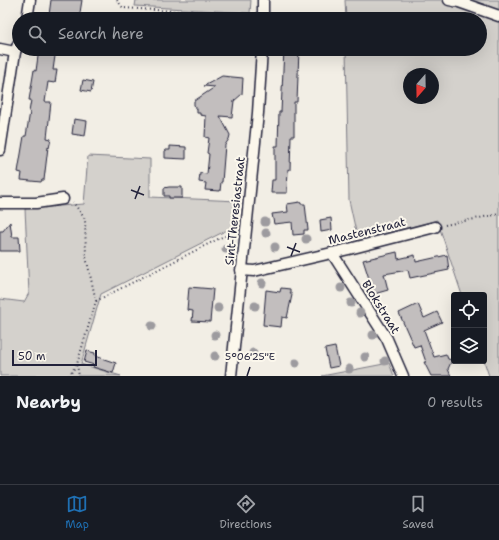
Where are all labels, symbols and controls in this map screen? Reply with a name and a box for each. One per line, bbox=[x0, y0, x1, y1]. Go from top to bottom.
search box bbox=[12, 12, 487, 56]
icon: search bbox=[26, 23, 48, 45]
text: Search here bbox=[58, 24, 144, 44]
north arrow bbox=[403, 68, 439, 104]
street label: Sint-Theresiastraat bbox=[221, 156, 249, 266]
street label: Mastenstraat bbox=[327, 214, 407, 248]
street label: Blokstraat bbox=[358, 277, 404, 337]
map controls bbox=[451, 292, 487, 364]
button: locate bbox=[451, 292, 487, 328]
button: layers bbox=[451, 328, 487, 364]
scale bar bbox=[12, 348, 97, 367]
text: 50 m bbox=[18, 349, 46, 364]
text: 5°06'25"E bbox=[225, 350, 275, 363]
text: Nearby bbox=[16, 391, 81, 413]
text: 0 results bbox=[427, 394, 483, 411]
tab: Map bbox=[65, 493, 89, 532]
tab: Directions bbox=[219, 493, 272, 532]
tab: Saved bbox=[402, 493, 434, 532]

